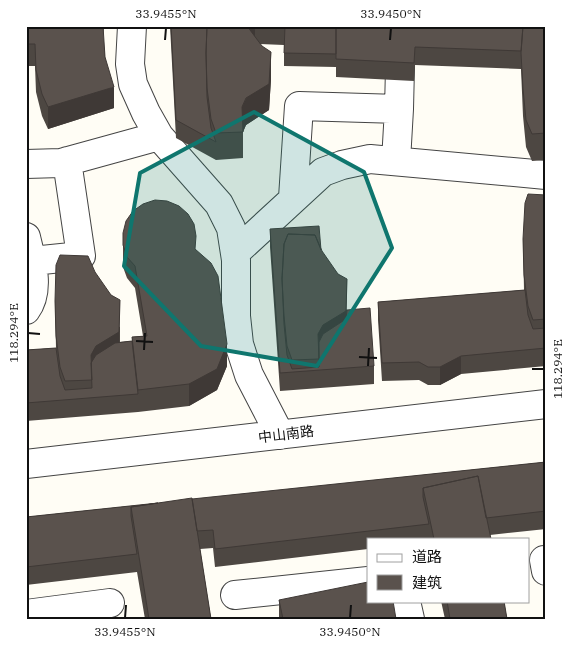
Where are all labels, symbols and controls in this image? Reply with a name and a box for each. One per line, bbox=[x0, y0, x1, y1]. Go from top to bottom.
text: 33.9455°N bbox=[135, 6, 197, 21]
text: 33.9450°N bbox=[360, 6, 422, 21]
text: 118.294°E bbox=[6, 303, 21, 363]
text: 118.294°E bbox=[550, 339, 565, 399]
street label: 中山南路 bbox=[257, 422, 315, 446]
legend bbox=[367, 538, 530, 602]
text: 道路 bbox=[412, 547, 442, 566]
text: 建筑 bbox=[412, 573, 442, 592]
text: 33.9455°N bbox=[94, 624, 156, 639]
text: 33.9450°N bbox=[319, 624, 381, 639]

